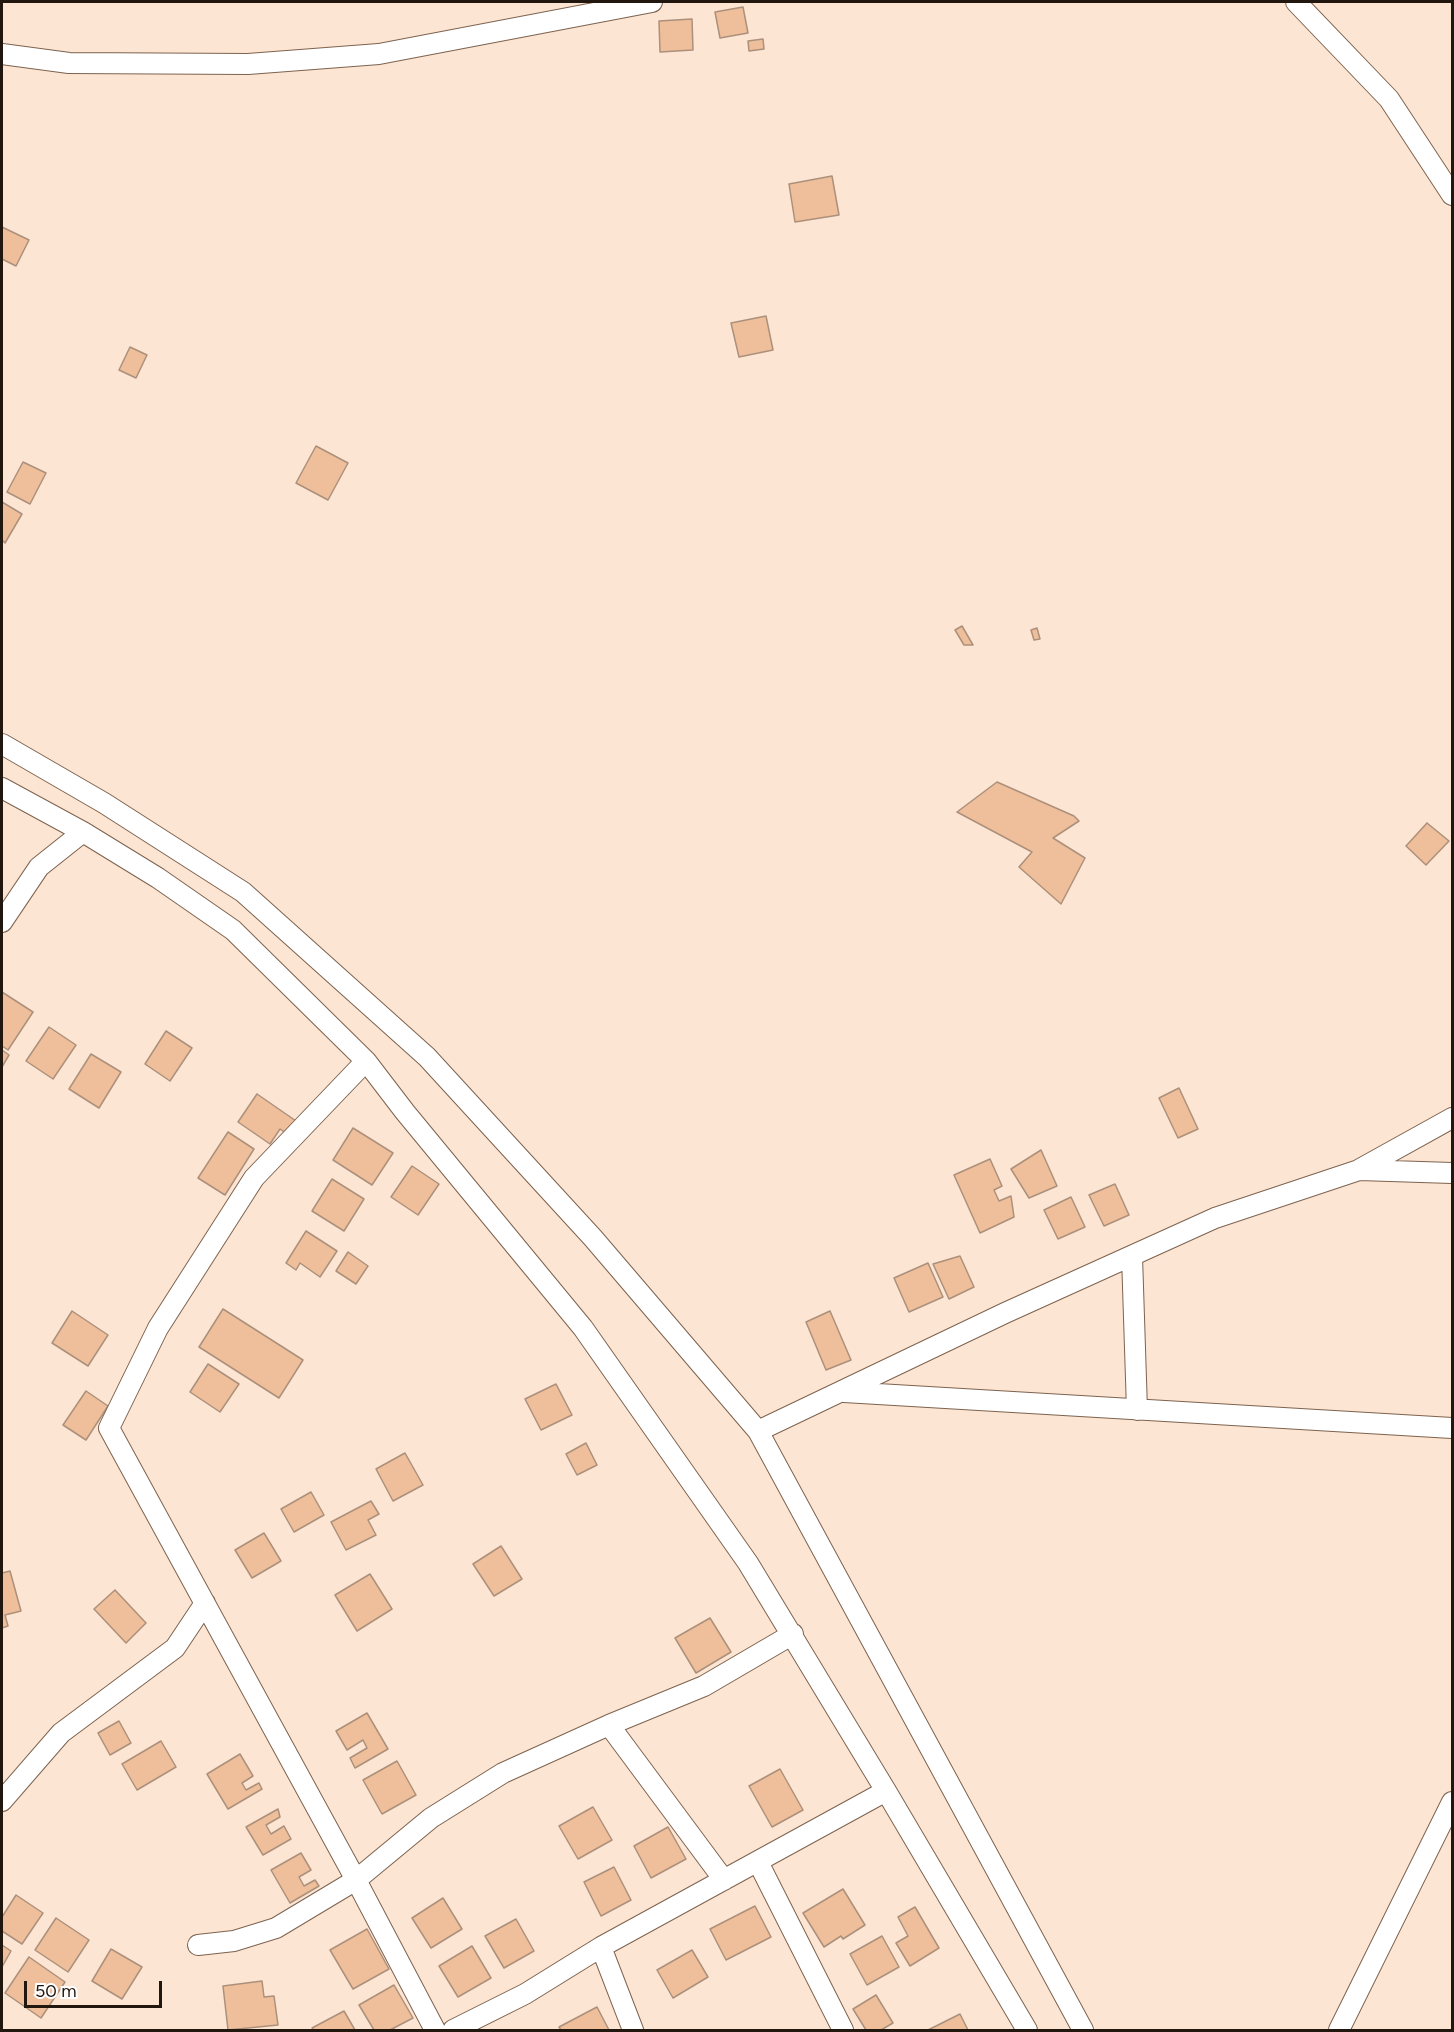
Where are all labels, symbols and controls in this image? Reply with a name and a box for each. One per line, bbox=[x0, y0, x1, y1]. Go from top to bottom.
scale bar bbox=[27, 1969, 165, 2007]
text: 50 m bbox=[35, 1980, 77, 2002]

